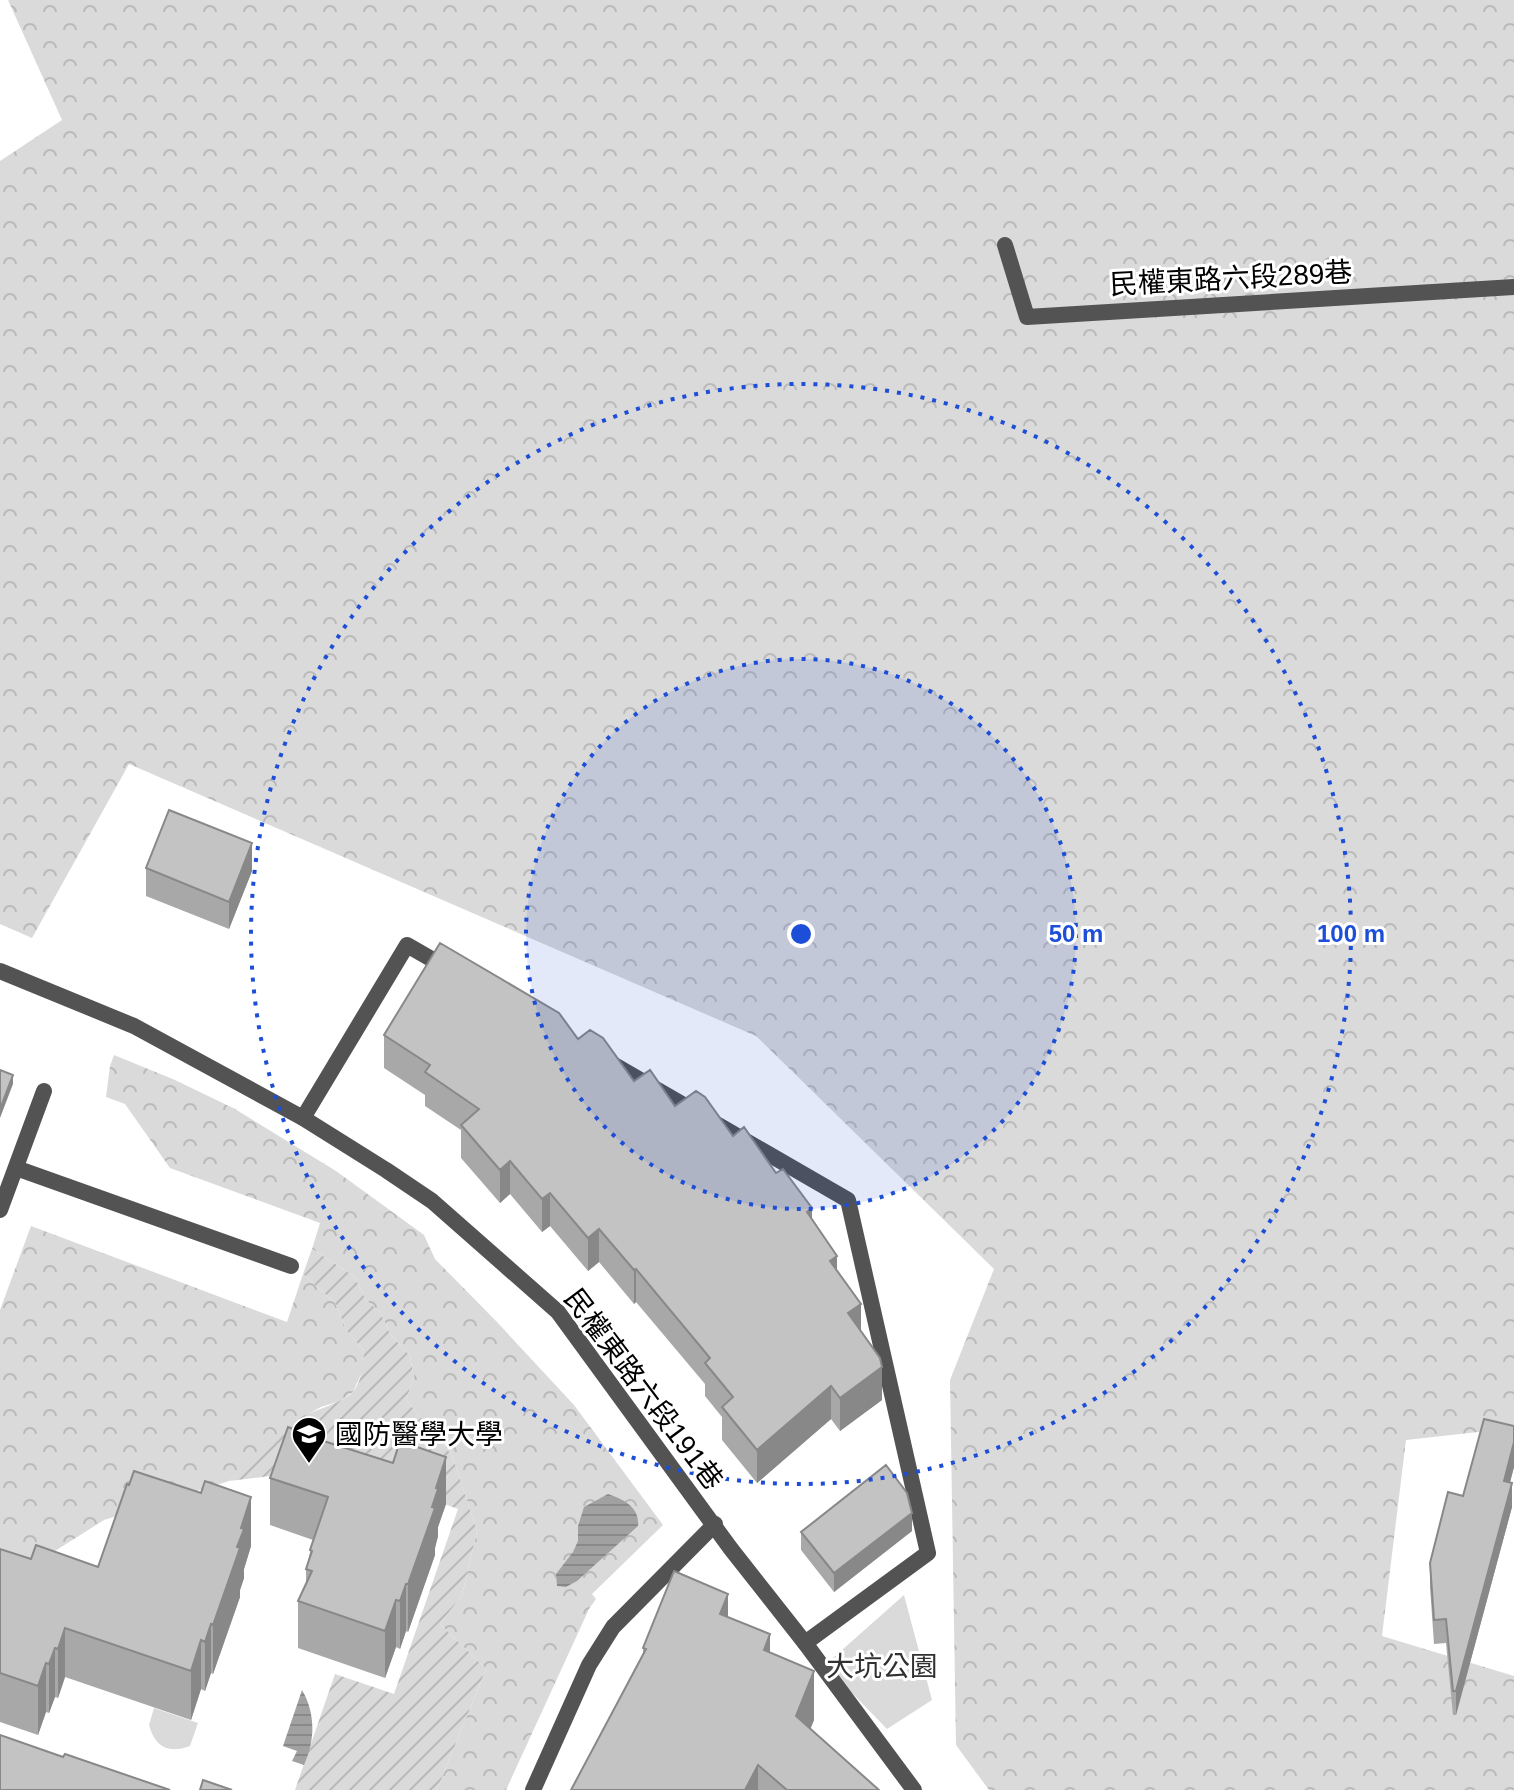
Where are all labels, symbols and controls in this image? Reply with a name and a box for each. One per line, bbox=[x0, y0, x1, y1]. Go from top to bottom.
street label: 民權東路六段289巷 bbox=[1109, 257, 1353, 300]
centre of rings bbox=[787, 920, 815, 948]
text: 50 m bbox=[1049, 920, 1103, 947]
text: 100 m bbox=[1317, 920, 1385, 947]
street label: 民權東路六段191巷 bbox=[558, 1283, 729, 1496]
school or university icon: 國防醫學大學 bbox=[290, 1415, 328, 1465]
place label: 國防醫學大學 bbox=[335, 1419, 503, 1450]
park label: 大坑公園 bbox=[826, 1651, 938, 1682]

